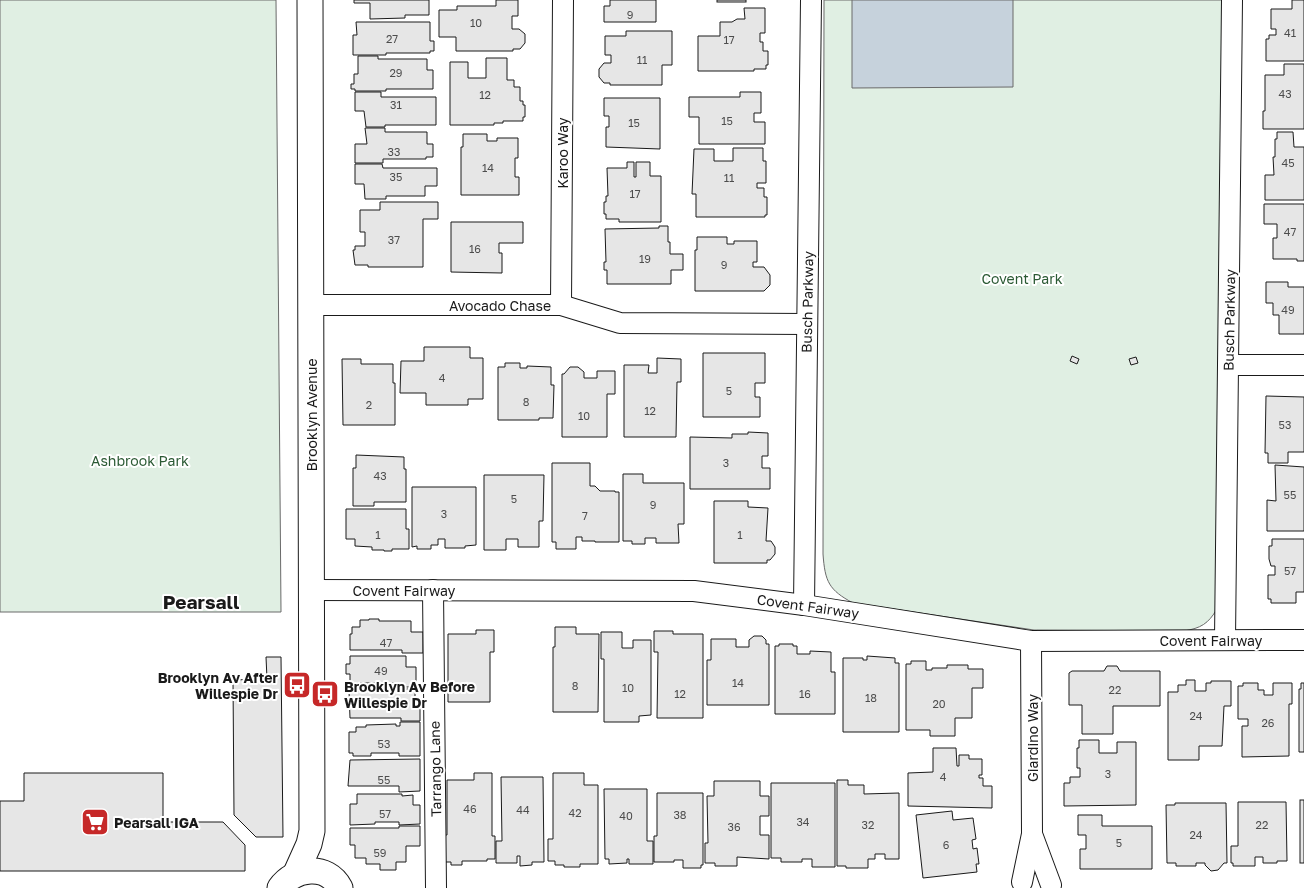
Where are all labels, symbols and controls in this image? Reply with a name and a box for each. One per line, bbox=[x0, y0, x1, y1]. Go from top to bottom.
house number: 9 bbox=[627, 8, 633, 21]
house number: 10 bbox=[470, 16, 482, 29]
house number: 41 bbox=[1284, 26, 1296, 39]
house number: 27 bbox=[386, 32, 398, 45]
house number: 17 bbox=[723, 33, 735, 46]
house number: 11 bbox=[637, 53, 647, 66]
house number: 29 bbox=[389, 66, 403, 79]
house number: 43 bbox=[1278, 87, 1292, 100]
house number: 12 bbox=[479, 88, 491, 101]
house number: 31 bbox=[390, 98, 402, 111]
house number: 15 bbox=[721, 114, 733, 127]
house number: 15 bbox=[628, 116, 640, 129]
street label: Karoo Way bbox=[554, 117, 571, 189]
house number: 33 bbox=[388, 145, 400, 158]
house number: 45 bbox=[1281, 156, 1295, 169]
house number: 14 bbox=[482, 161, 494, 174]
house number: 35 bbox=[390, 170, 402, 183]
house number: 11 bbox=[724, 171, 734, 184]
house number: 17 bbox=[629, 187, 641, 200]
house number: 47 bbox=[1284, 225, 1296, 238]
house number: 37 bbox=[388, 233, 400, 246]
house number: 16 bbox=[469, 242, 481, 255]
street label: Busch Parkway bbox=[798, 251, 816, 353]
house number: 19 bbox=[639, 252, 651, 265]
house number: 9 bbox=[721, 258, 727, 271]
street label: Busch Parkway bbox=[1220, 269, 1238, 371]
park label: Covent Park bbox=[981, 270, 1063, 287]
street label: Avocado Chase bbox=[449, 297, 551, 314]
house number: 49 bbox=[1281, 303, 1295, 316]
street label: Brooklyn Avenue bbox=[303, 359, 320, 471]
house number: 4 bbox=[439, 371, 446, 384]
house number: 5 bbox=[726, 384, 732, 397]
house number: 8 bbox=[523, 395, 530, 408]
house number: 2 bbox=[366, 398, 372, 411]
house number: 12 bbox=[644, 404, 656, 417]
house number: 10 bbox=[578, 409, 590, 422]
house number: 53 bbox=[1279, 418, 1291, 431]
park label: Ashbrook Park bbox=[91, 452, 189, 469]
house number: 3 bbox=[723, 456, 729, 469]
house number: 43 bbox=[373, 469, 387, 482]
house number: 55 bbox=[1284, 488, 1296, 501]
house number: 5 bbox=[511, 492, 517, 505]
house number: 9 bbox=[650, 498, 656, 511]
house number: 3 bbox=[441, 507, 447, 520]
house number: 7 bbox=[582, 509, 588, 522]
house number: 1 bbox=[375, 528, 381, 541]
house number: 1 bbox=[737, 528, 743, 541]
house number: 57 bbox=[1284, 564, 1296, 577]
street label: Covent Fairway bbox=[353, 582, 456, 599]
district label: Pearsall bbox=[163, 590, 239, 613]
street label: Covent Fairway bbox=[756, 590, 860, 622]
street label: Covent Fairway bbox=[1160, 632, 1263, 649]
house number: 47 bbox=[380, 636, 392, 649]
house number: 49 bbox=[374, 664, 388, 677]
place label: Brooklyn Av After Willespie Dr bbox=[158, 669, 279, 702]
bus stop icon: Brooklyn Av After Willespie Dr bbox=[282, 670, 312, 700]
house number: 14 bbox=[732, 676, 744, 689]
place label: Brooklyn Av Before Willespie Dr bbox=[344, 678, 475, 711]
bus stop icon: Brooklyn Av Before Willespie Dr bbox=[310, 679, 340, 709]
house number: 8 bbox=[572, 679, 579, 692]
house number: 10 bbox=[622, 681, 634, 694]
house number: 22 bbox=[1109, 683, 1121, 696]
house number: 12 bbox=[674, 687, 686, 700]
house number: 16 bbox=[799, 687, 811, 700]
house number: 18 bbox=[865, 691, 877, 704]
street label: Giardino Way bbox=[1024, 694, 1041, 782]
house number: 20 bbox=[932, 697, 946, 710]
house number: 24 bbox=[1189, 709, 1203, 722]
house number: 26 bbox=[1261, 716, 1275, 729]
street label: Tarrango Lane bbox=[426, 721, 444, 817]
house number: 53 bbox=[378, 737, 390, 750]
house number: 3 bbox=[1105, 767, 1111, 780]
house number: 4 bbox=[940, 770, 947, 783]
house number: 55 bbox=[378, 773, 390, 786]
house number: 46 bbox=[463, 802, 477, 815]
house number: 44 bbox=[516, 803, 530, 816]
house number: 42 bbox=[568, 806, 582, 819]
supermarket icon: Pearsall IGA bbox=[80, 807, 110, 837]
house number: 57 bbox=[379, 807, 391, 820]
house number: 38 bbox=[673, 808, 687, 821]
house number: 40 bbox=[619, 809, 633, 822]
place label: Pearsall IGA bbox=[114, 814, 199, 831]
house number: 34 bbox=[796, 815, 810, 828]
house number: 32 bbox=[862, 818, 874, 831]
house number: 22 bbox=[1256, 818, 1268, 831]
house number: 36 bbox=[727, 820, 741, 833]
house number: 24 bbox=[1189, 828, 1203, 841]
house number: 5 bbox=[1116, 836, 1122, 849]
house number: 6 bbox=[943, 838, 950, 851]
house number: 59 bbox=[373, 846, 387, 859]

